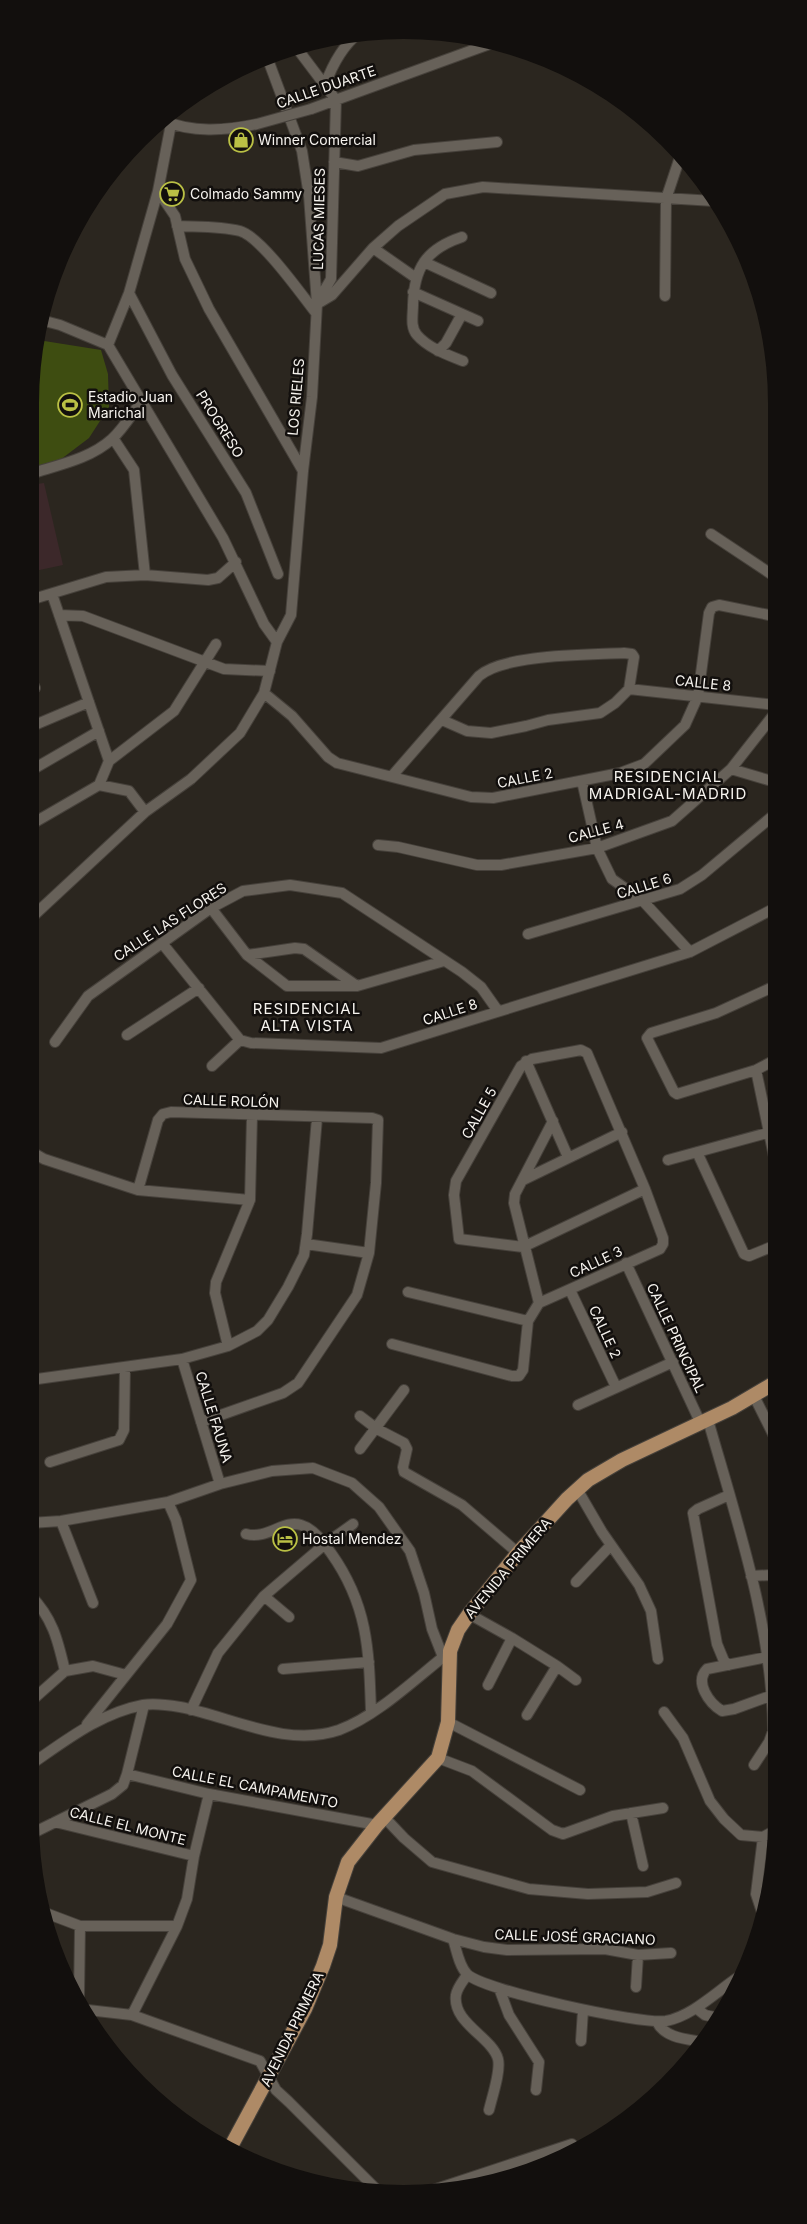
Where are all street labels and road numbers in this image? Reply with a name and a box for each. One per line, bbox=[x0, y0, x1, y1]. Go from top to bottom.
street label: CALLE DUARTE bbox=[274, 62, 378, 112]
street label: LUCAS MIESES bbox=[309, 168, 328, 270]
street label: LOS RIELES bbox=[284, 358, 307, 436]
street label: PROGRESO bbox=[193, 387, 248, 461]
street label: CALLE 8 bbox=[674, 671, 732, 694]
street label: CALLE 2 bbox=[496, 764, 554, 791]
street label: CALLE 4 bbox=[566, 815, 626, 846]
street label: CALLE 6 bbox=[614, 869, 673, 902]
street label: CALLE LAS FLORES bbox=[110, 879, 229, 964]
street label: CALLE 8 bbox=[420, 995, 479, 1028]
street label: CALLE 5 bbox=[457, 1084, 500, 1142]
street label: CALLE ROLÓN bbox=[183, 1090, 279, 1111]
street label: CALLE 3 bbox=[567, 1242, 625, 1281]
street label: CALLE PRINCIPAL bbox=[643, 1280, 709, 1396]
street label: CALLE 2 bbox=[586, 1303, 625, 1361]
street label: CALLE FAUNA bbox=[192, 1369, 237, 1465]
street label: AVENIDA PRIMERA bbox=[461, 1514, 555, 1621]
street label: CALLE EL CAMPAMENTO bbox=[171, 1762, 340, 1811]
street label: CALLE EL MONTE bbox=[68, 1803, 188, 1848]
street label: CALLE JOSÉ GRACIANO bbox=[494, 1925, 656, 1948]
street label: AVENIDA PRIMERA bbox=[256, 1968, 327, 2089]

